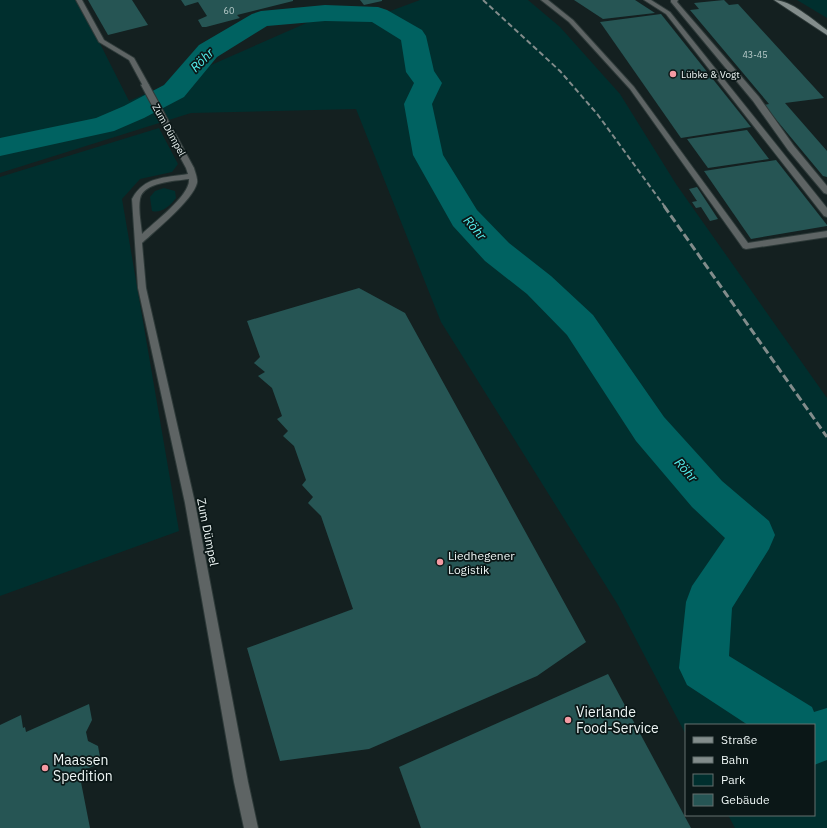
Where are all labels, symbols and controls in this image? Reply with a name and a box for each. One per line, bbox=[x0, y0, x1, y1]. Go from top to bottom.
house number: 60 bbox=[224, 5, 234, 16]
water label: Röhr bbox=[186, 44, 218, 76]
house number: 43-45 bbox=[742, 49, 768, 60]
place label: Lübke & Vogt bbox=[681, 68, 740, 81]
marker: Lübke & Vogt bbox=[668, 69, 678, 79]
street label: Zum Dümpel bbox=[149, 102, 189, 159]
water label: Röhr bbox=[460, 212, 491, 245]
water label: Röhr bbox=[671, 454, 702, 487]
street label: Zum Dümpel bbox=[194, 497, 222, 567]
place label: Liedhegener Logistik bbox=[448, 548, 515, 577]
marker: Liedhegener Logistik bbox=[435, 557, 445, 567]
place label: Vierlande Food-Service bbox=[576, 703, 659, 737]
marker: Vierlande Food-Service bbox=[563, 715, 573, 725]
legend bbox=[685, 724, 815, 816]
text: Straße bbox=[721, 732, 758, 747]
place label: Maassen Spedition bbox=[53, 751, 113, 785]
text: Bahn bbox=[721, 752, 749, 767]
marker: Maassen Spedition bbox=[40, 763, 50, 773]
text: Park bbox=[721, 772, 746, 787]
text: Gebäude bbox=[721, 792, 770, 807]

